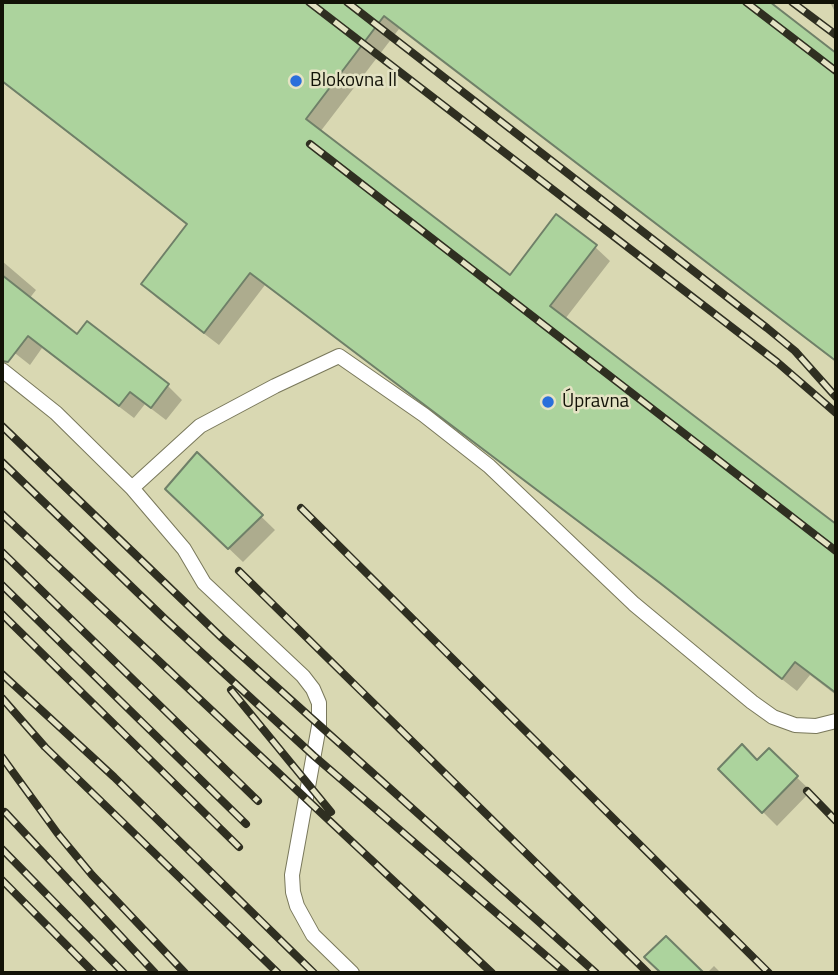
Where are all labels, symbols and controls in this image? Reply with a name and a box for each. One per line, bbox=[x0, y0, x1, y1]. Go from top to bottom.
place label: Blokovna II bbox=[310, 70, 397, 92]
marker: Blokovna II bbox=[288, 73, 304, 89]
place label: Úpravna bbox=[562, 391, 629, 413]
marker: Úpravna bbox=[540, 394, 556, 410]

